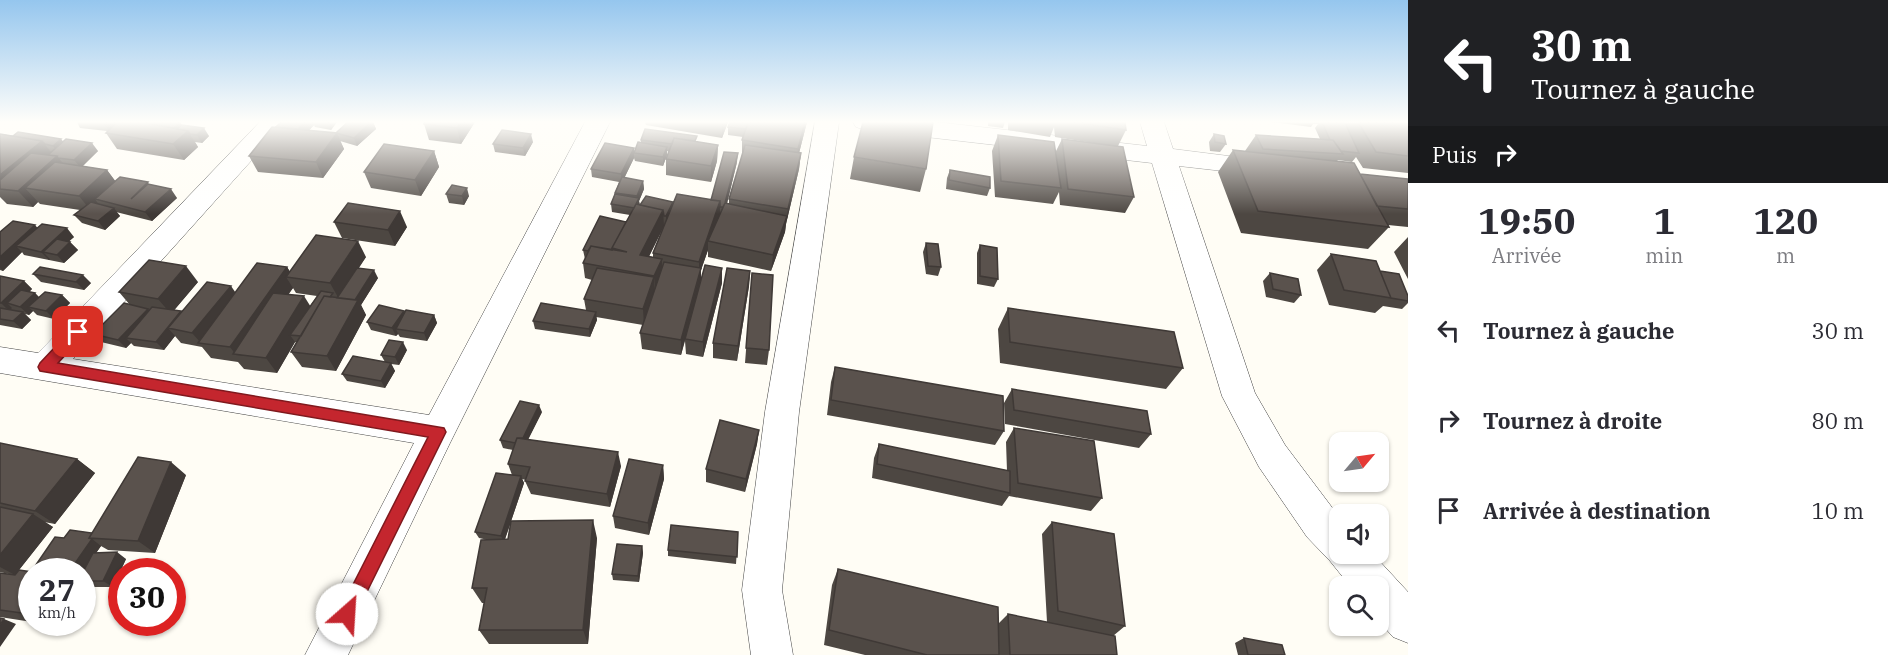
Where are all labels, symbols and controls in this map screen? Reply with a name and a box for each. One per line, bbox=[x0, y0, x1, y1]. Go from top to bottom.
text: 30 m bbox=[1531, 18, 1632, 73]
icon: left bbox=[1432, 24, 1510, 102]
text: Tournez à gauche bbox=[1531, 71, 1755, 106]
icon: right bbox=[1489, 138, 1522, 171]
text: Puis bbox=[1432, 140, 1477, 169]
text: 19:50 bbox=[1478, 197, 1575, 244]
text: 1 bbox=[1653, 197, 1675, 244]
text: 120 bbox=[1753, 197, 1818, 244]
text: Arrivée bbox=[1492, 242, 1561, 269]
text: min bbox=[1645, 242, 1683, 269]
text: m bbox=[1776, 242, 1795, 269]
pin bbox=[52, 306, 103, 357]
icon: left bbox=[1432, 314, 1465, 347]
icon: arrive bbox=[61, 315, 94, 348]
text: Tournez à gauche bbox=[1483, 316, 1674, 345]
text: 30 m bbox=[1812, 316, 1864, 345]
icon: right bbox=[1432, 404, 1465, 437]
text: Tournez à droite bbox=[1483, 406, 1662, 435]
text: 80 m bbox=[1812, 406, 1864, 435]
north arrow bbox=[1329, 432, 1389, 492]
map controls bbox=[1329, 432, 1389, 636]
icon: arrive bbox=[1432, 494, 1465, 527]
text: Arrivée à destination bbox=[1483, 496, 1711, 525]
text: 10 m bbox=[1812, 496, 1864, 525]
button: sound bbox=[1329, 504, 1389, 564]
speed limit sign: 30 bbox=[108, 558, 186, 636]
text: 27 bbox=[39, 570, 75, 609]
button: search bbox=[1329, 576, 1389, 636]
position arrow bbox=[315, 582, 379, 646]
text: km/h bbox=[38, 603, 76, 622]

